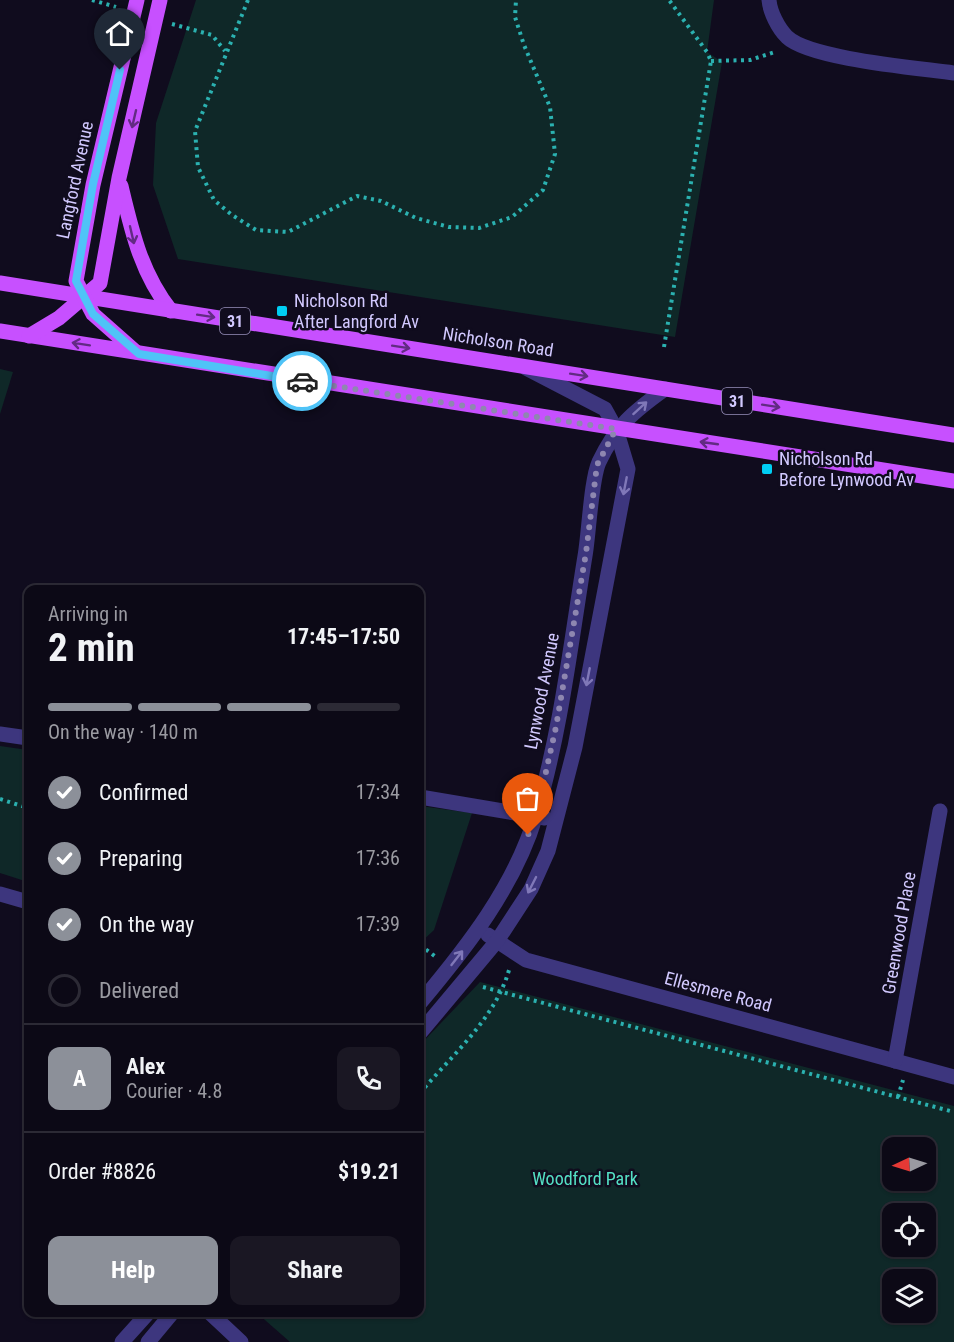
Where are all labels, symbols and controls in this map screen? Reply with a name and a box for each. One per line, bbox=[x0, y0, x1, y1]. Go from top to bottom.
pin bbox=[94, 8, 145, 70]
icon: home bbox=[103, 17, 136, 50]
one-way arrow bbox=[127, 109, 139, 128]
street label: Langford Avenue bbox=[52, 119, 97, 241]
one-way arrow bbox=[127, 225, 139, 244]
place label: Nicholson Rd After Langford Av bbox=[294, 290, 419, 332]
marker: Nicholson Rd After Langford Av bbox=[275, 304, 289, 318]
road number: 31 bbox=[220, 308, 250, 334]
one-way arrow bbox=[196, 311, 215, 322]
street label: Nicholson Road bbox=[441, 322, 555, 361]
one-way arrow bbox=[72, 339, 91, 350]
one-way arrow bbox=[391, 341, 411, 352]
courier bbox=[272, 351, 332, 411]
icon: car bbox=[286, 365, 319, 398]
one-way arrow bbox=[568, 370, 588, 381]
road number: 31 bbox=[722, 388, 752, 414]
one-way arrow bbox=[632, 401, 647, 415]
one-way arrow bbox=[761, 401, 781, 412]
one-way arrow bbox=[700, 438, 720, 449]
place label: Nicholson Rd Before Lynwood Av bbox=[779, 448, 914, 490]
marker: Nicholson Rd Before Lynwood Av bbox=[760, 462, 774, 476]
one-way arrow bbox=[619, 475, 630, 495]
text: Arriving in bbox=[48, 602, 128, 626]
text: 17:45–17:50 bbox=[287, 624, 400, 649]
text: 2 min bbox=[48, 625, 135, 671]
street label: Lynwood Avenue bbox=[520, 631, 563, 751]
one-way arrow bbox=[582, 667, 593, 686]
text: On the way · 140 m bbox=[48, 720, 198, 744]
pin bbox=[502, 773, 553, 835]
icon: check bbox=[48, 776, 81, 809]
text: Confirmed bbox=[99, 780, 188, 805]
text: 17:34 bbox=[356, 780, 400, 804]
icon: bag bbox=[511, 782, 544, 815]
icon: check bbox=[48, 842, 81, 875]
text: Preparing bbox=[99, 846, 183, 871]
text: 17:36 bbox=[356, 846, 400, 870]
street label: Greenwood Place bbox=[877, 870, 920, 996]
one-way arrow bbox=[526, 876, 538, 894]
icon: check bbox=[48, 908, 81, 941]
text: On the way bbox=[99, 912, 194, 937]
text: 17:39 bbox=[356, 912, 400, 936]
one-way arrow bbox=[451, 950, 464, 966]
street label: Ellesmere Road bbox=[662, 967, 774, 1016]
text: Delivered bbox=[99, 978, 179, 1003]
button: phone bbox=[337, 1047, 400, 1110]
text: Alex bbox=[126, 1054, 165, 1079]
text: A bbox=[73, 1066, 86, 1091]
text: Courier · 4.8 bbox=[126, 1079, 222, 1103]
north arrow bbox=[882, 1137, 936, 1191]
map controls bbox=[882, 1137, 936, 1323]
text: Order #8826 bbox=[48, 1159, 156, 1184]
text: $19.21 bbox=[338, 1159, 400, 1184]
park label: Woodford Park bbox=[532, 1168, 638, 1189]
button: locate bbox=[882, 1203, 936, 1257]
button: Help bbox=[48, 1236, 218, 1305]
button: Share bbox=[230, 1236, 400, 1305]
button: layers bbox=[882, 1269, 936, 1323]

